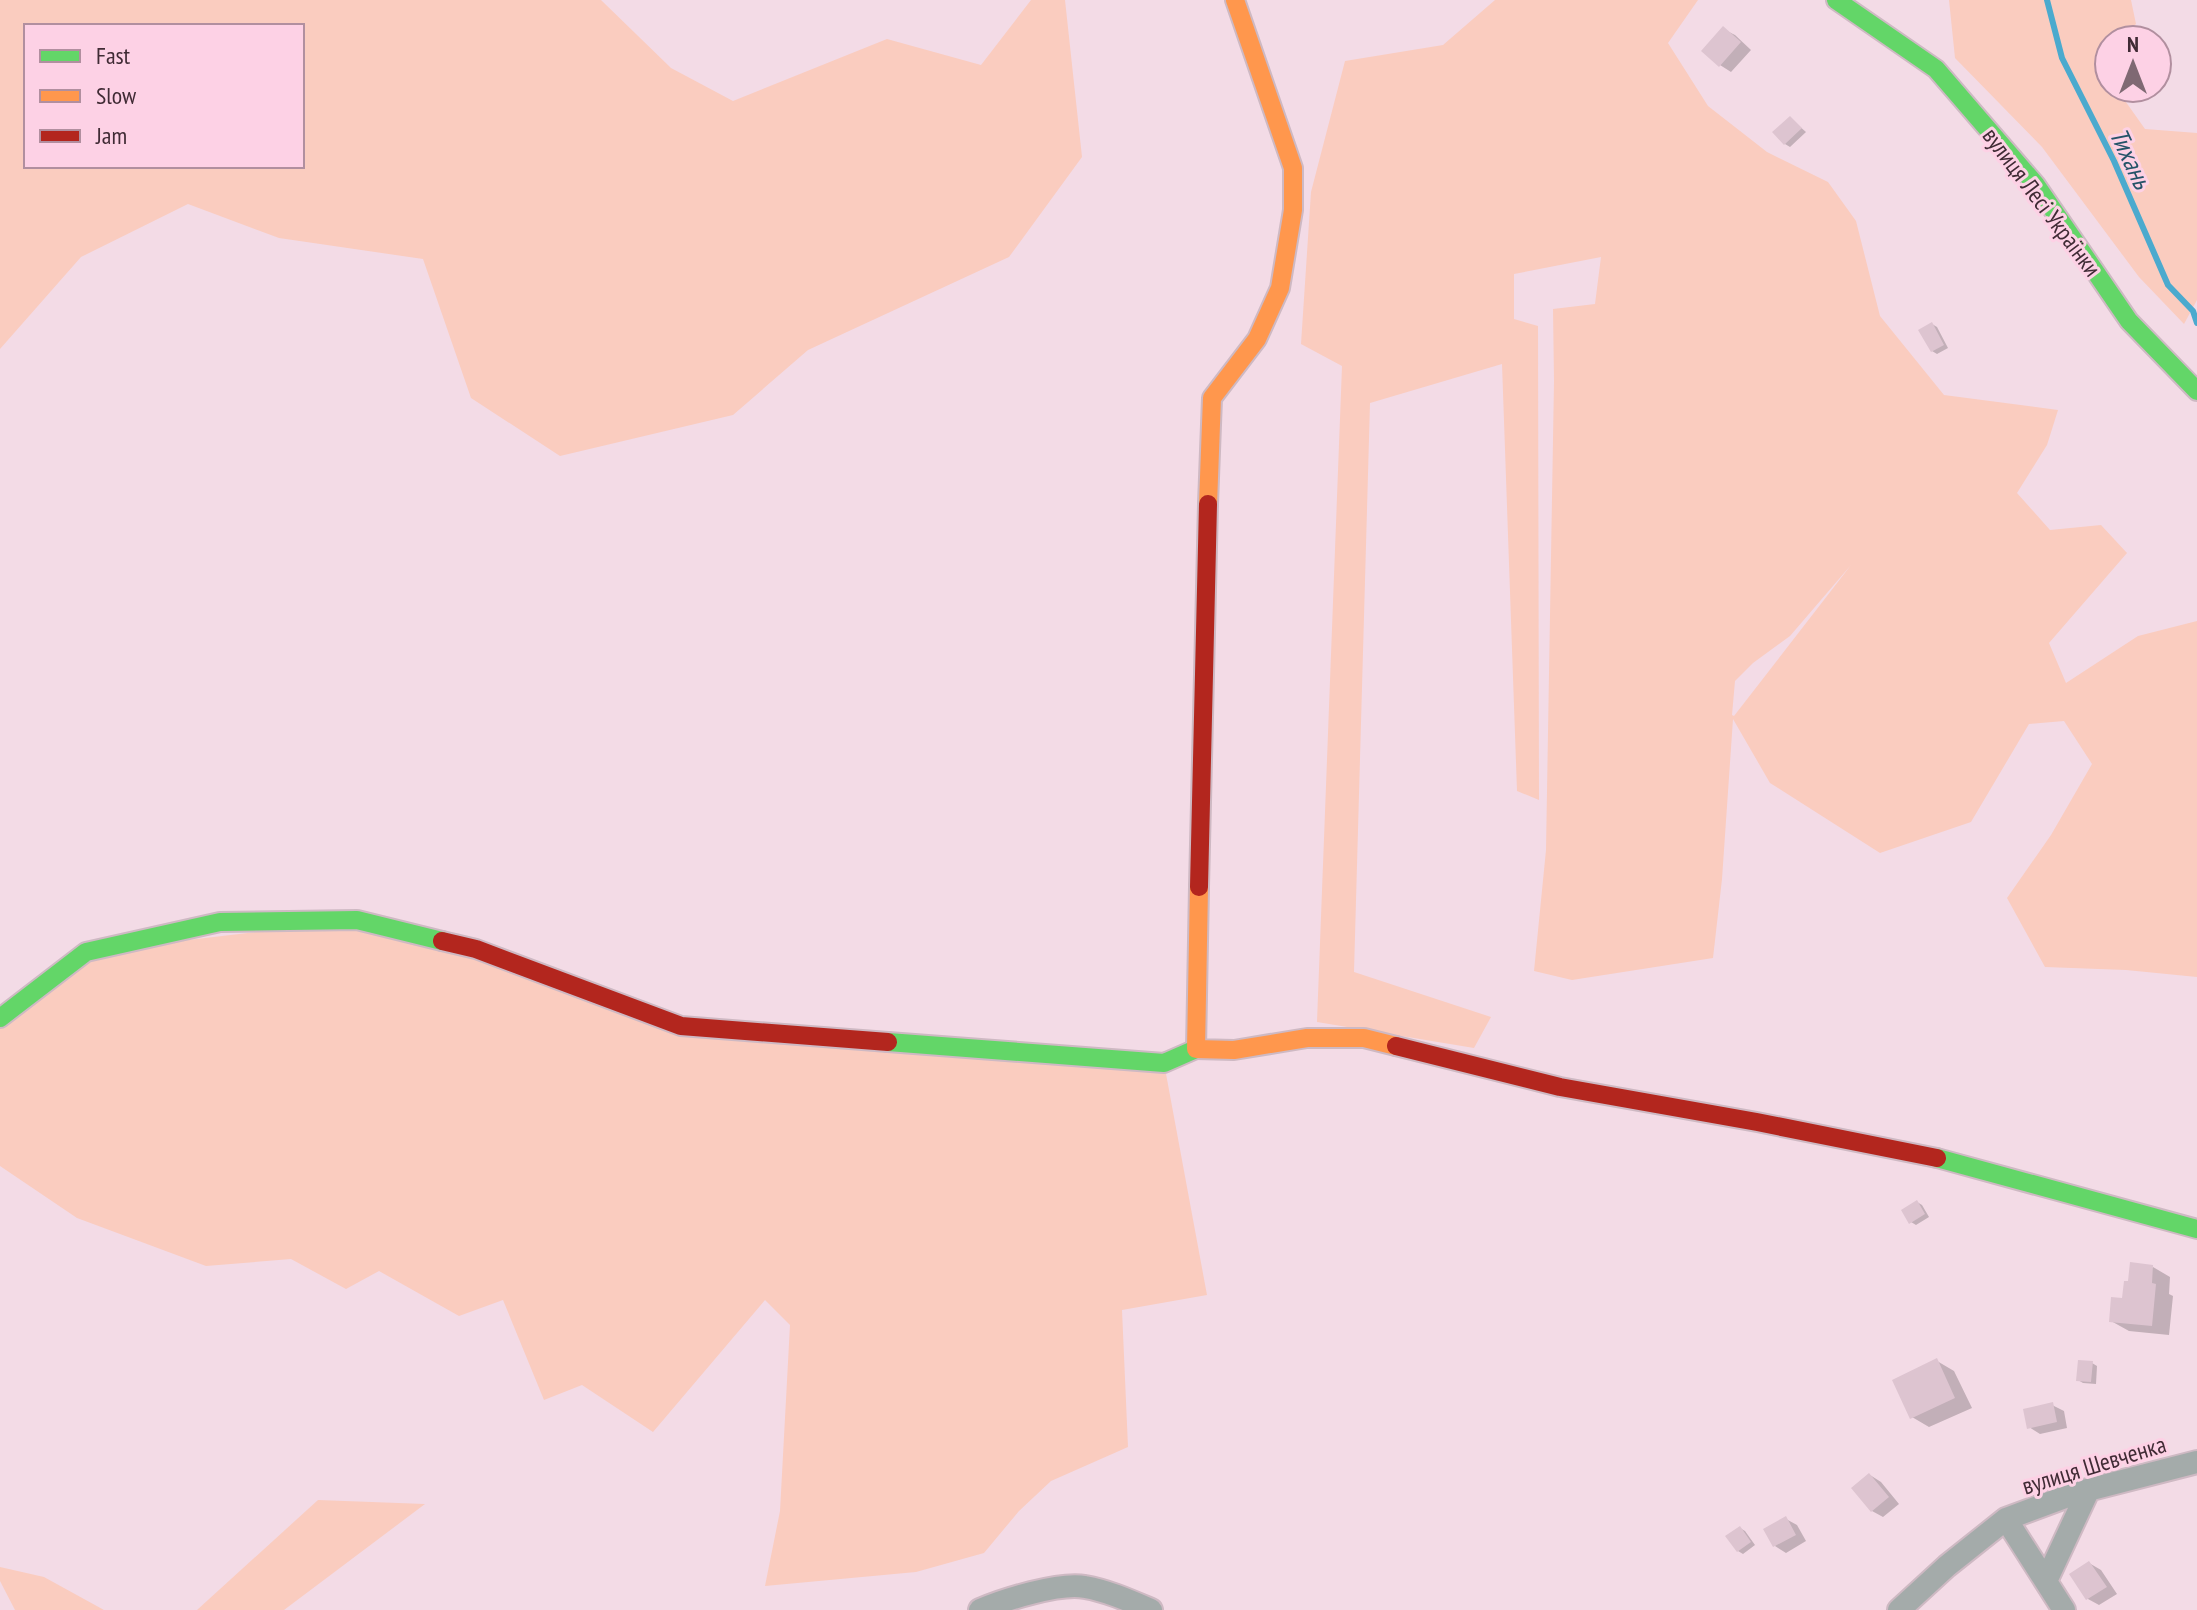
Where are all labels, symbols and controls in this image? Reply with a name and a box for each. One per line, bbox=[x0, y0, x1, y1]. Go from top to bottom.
legend bbox=[24, 24, 304, 168]
north arrow bbox=[2093, 24, 2173, 104]
text: N bbox=[2127, 30, 2139, 58]
text: Fast bbox=[96, 40, 131, 71]
text: Slow bbox=[96, 80, 137, 111]
text: Jam bbox=[95, 120, 127, 151]
street label: вулиця Лесі Українки bbox=[1976, 121, 2108, 283]
water label: Тихань bbox=[2103, 123, 2160, 195]
street label: вулиця Шевченка bbox=[2018, 1428, 2170, 1502]

